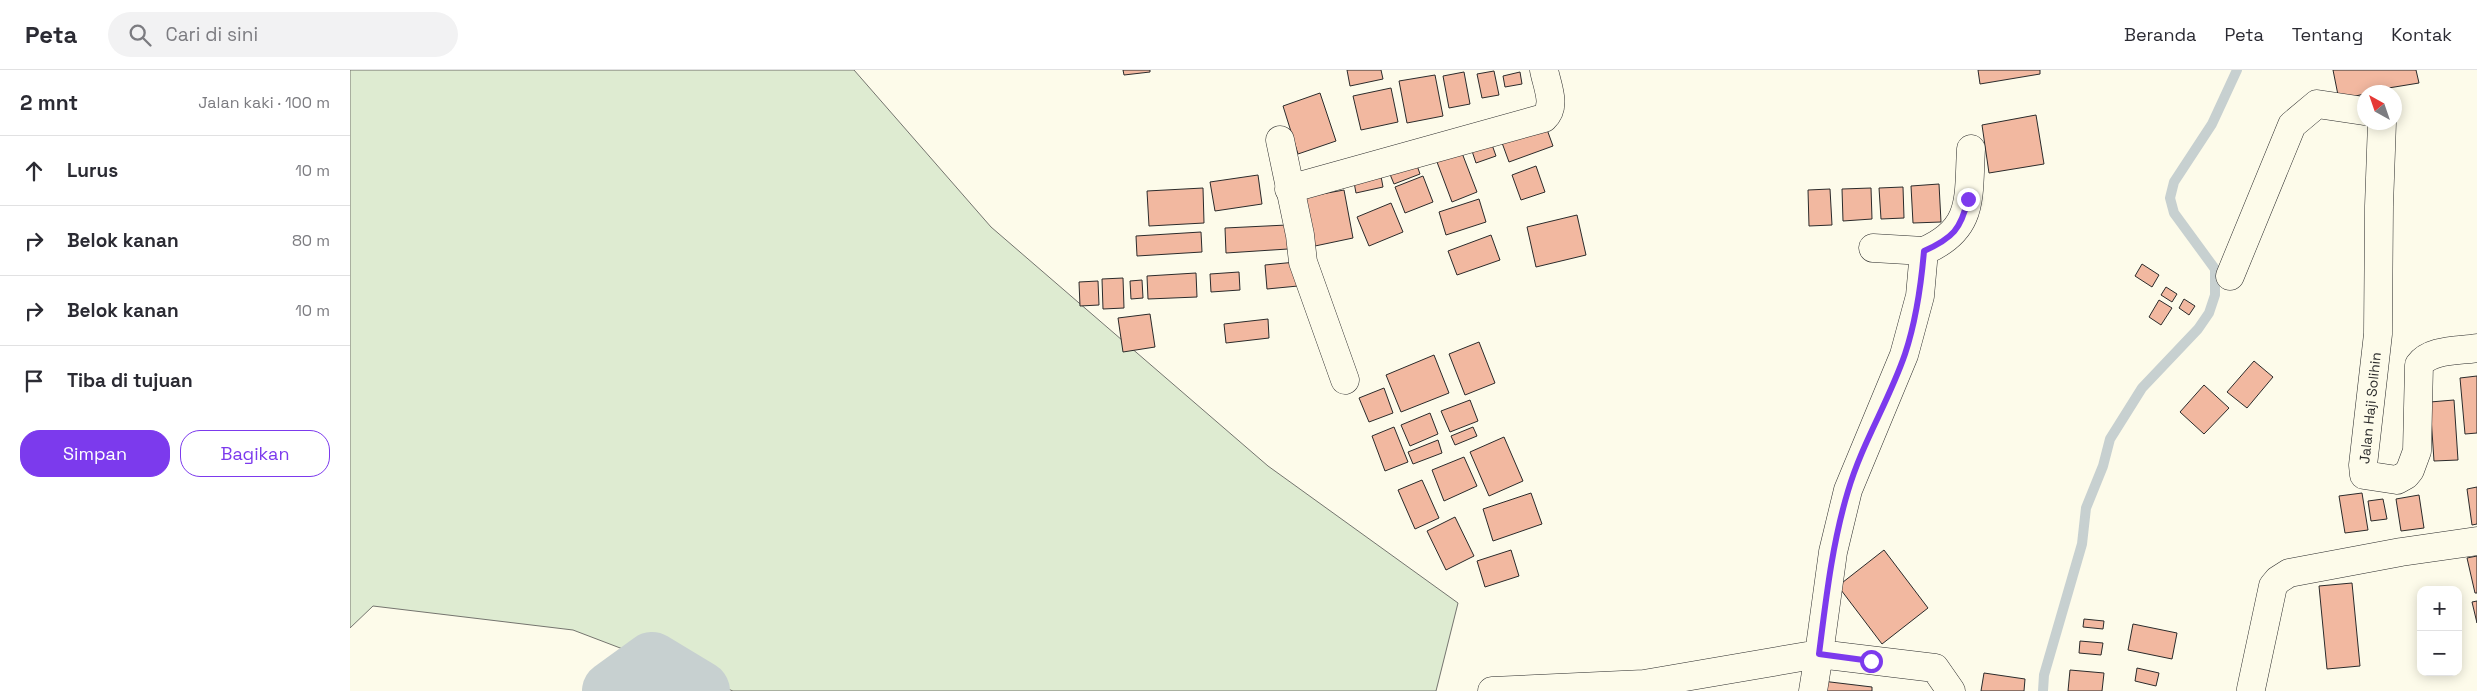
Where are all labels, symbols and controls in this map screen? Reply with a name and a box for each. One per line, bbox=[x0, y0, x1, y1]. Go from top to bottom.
search box bbox=[108, 12, 458, 57]
text: Peta bbox=[25, 19, 78, 50]
icon: search bbox=[126, 21, 154, 49]
text: Cari di sini bbox=[166, 22, 258, 47]
text: Beranda bbox=[2124, 23, 2196, 46]
text: Peta bbox=[2224, 23, 2264, 46]
text: Tentang bbox=[2292, 23, 2363, 46]
text: Kontak bbox=[2391, 23, 2452, 46]
north arrow bbox=[2357, 85, 2402, 130]
text: 2 mnt bbox=[20, 89, 78, 116]
text: Jalan kaki · 100 m bbox=[198, 92, 330, 113]
icon: ahead bbox=[20, 157, 48, 185]
text: Lurus bbox=[67, 158, 118, 183]
text: 10 m bbox=[295, 160, 330, 181]
route end bbox=[1957, 188, 1980, 211]
icon: right bbox=[20, 227, 48, 255]
text: Belok kanan bbox=[67, 228, 179, 253]
text: 80 m bbox=[292, 230, 330, 251]
icon: right bbox=[20, 297, 48, 325]
text: Belok kanan bbox=[67, 298, 179, 323]
text: 10 m bbox=[295, 300, 330, 321]
street label: Jalan Haji Solihin bbox=[2355, 351, 2385, 465]
icon: arrive bbox=[20, 367, 48, 395]
text: Tiba di tujuan bbox=[67, 368, 193, 393]
button: Simpan bbox=[20, 430, 170, 477]
button: Bagikan bbox=[180, 430, 330, 477]
map controls bbox=[2417, 586, 2462, 676]
button: + bbox=[2417, 586, 2462, 631]
button: − bbox=[2417, 631, 2462, 676]
route start bbox=[1860, 650, 1883, 673]

